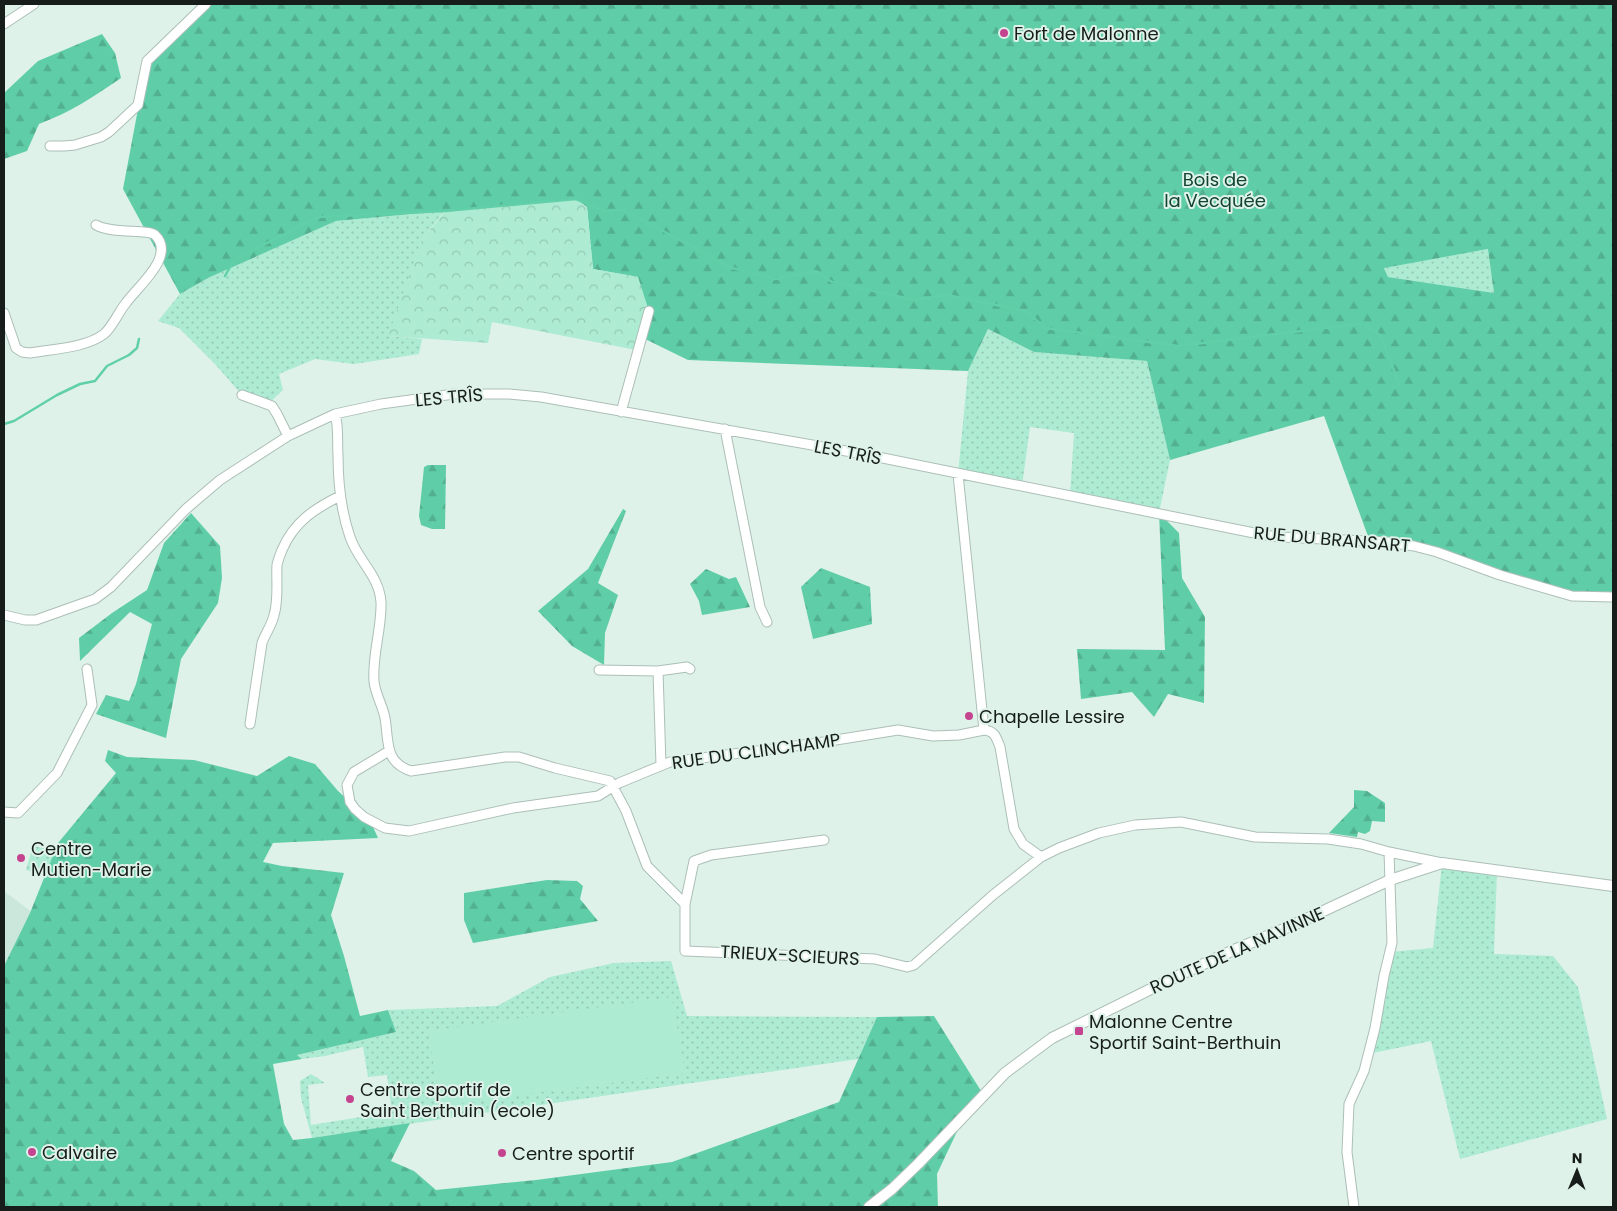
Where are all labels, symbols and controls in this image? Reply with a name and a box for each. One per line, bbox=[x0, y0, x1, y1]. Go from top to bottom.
place label: Fort de Malonne bbox=[1014, 21, 1159, 46]
marker: Fort de Malonne bbox=[998, 27, 1010, 39]
park label: Bois de la Vecquée bbox=[1164, 167, 1266, 213]
street label: LES TRÎS bbox=[414, 382, 484, 412]
street label: LES TRÎS bbox=[812, 433, 884, 471]
street label: RUE DU BRANSART bbox=[1253, 520, 1412, 558]
place label: Chapelle Lessire bbox=[979, 704, 1125, 729]
marker: Chapelle Lessire bbox=[963, 710, 975, 722]
street label: RUE DU CLINCHAMP bbox=[670, 727, 842, 775]
place label: Centre Mutien-Marie bbox=[31, 836, 152, 882]
marker: Centre Mutien-Marie bbox=[15, 852, 27, 864]
street label: ROUTE DE LA NAVINNE bbox=[1146, 900, 1328, 1000]
street label: TRIEUX-SCIEURS bbox=[720, 939, 860, 971]
place label: Malonne Centre Sportif Saint-Berthuin bbox=[1089, 1009, 1281, 1055]
marker: Malonne Centre Sportif Saint-Berthuin bbox=[1073, 1025, 1085, 1037]
place label: Centre sportif de Saint Berthuin (ecole) bbox=[360, 1077, 555, 1123]
marker: Centre sportif de Saint Berthuin (ecole) bbox=[344, 1093, 356, 1105]
place label: Calvaire bbox=[42, 1140, 117, 1165]
place label: Centre sportif bbox=[512, 1141, 635, 1166]
marker: Calvaire bbox=[26, 1146, 38, 1158]
north arrow bbox=[1552, 1146, 1602, 1196]
marker: Centre sportif bbox=[496, 1147, 508, 1159]
text: N bbox=[1572, 1148, 1583, 1168]

